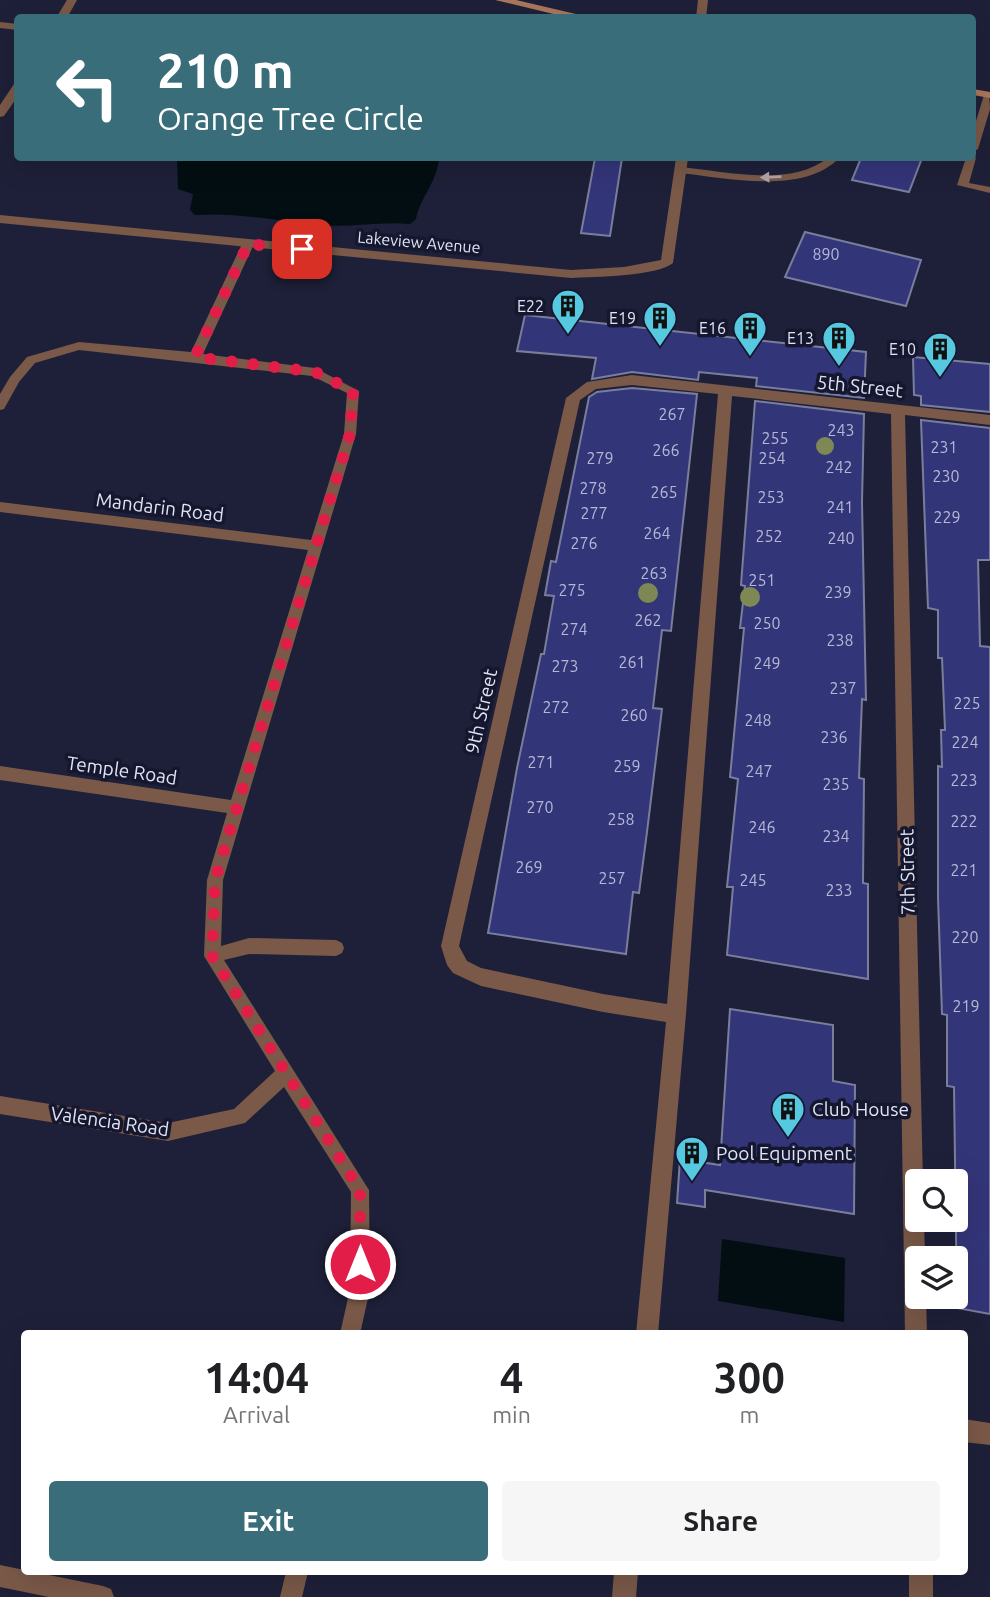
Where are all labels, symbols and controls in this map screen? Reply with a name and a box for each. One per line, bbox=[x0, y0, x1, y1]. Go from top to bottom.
icon: left bbox=[42, 42, 133, 133]
text: 210 m bbox=[157, 42, 294, 97]
text: Orange Tree Circle bbox=[157, 100, 424, 136]
one-way arrow bbox=[760, 171, 782, 182]
pin bbox=[272, 219, 332, 279]
street label: Lakeview Avenue bbox=[357, 228, 481, 256]
icon: arrive bbox=[283, 230, 321, 268]
house number: 890 bbox=[812, 245, 840, 263]
building icon: E22 bbox=[549, 287, 587, 336]
place label: E22 bbox=[517, 297, 544, 315]
building icon: E19 bbox=[641, 299, 679, 348]
place label: E19 bbox=[609, 309, 636, 327]
building icon: E16 bbox=[731, 309, 769, 358]
place label: E16 bbox=[699, 319, 726, 337]
building icon: E13 bbox=[820, 319, 858, 368]
place label: E13 bbox=[787, 329, 814, 347]
building icon: E10 bbox=[921, 330, 959, 379]
place label: E10 bbox=[889, 340, 916, 358]
street label: 5th Street bbox=[816, 371, 905, 402]
house number: 267 bbox=[658, 405, 686, 423]
house number: 243 bbox=[827, 421, 855, 439]
house number: 255 bbox=[761, 429, 789, 447]
house number: 231 bbox=[930, 438, 958, 456]
house number: 266 bbox=[652, 441, 680, 459]
house number: 279 bbox=[586, 449, 614, 467]
house number: 254 bbox=[758, 449, 786, 467]
house number: 242 bbox=[825, 458, 853, 476]
house number: 230 bbox=[932, 467, 960, 485]
house number: 278 bbox=[579, 479, 607, 497]
house number: 265 bbox=[650, 483, 678, 501]
street label: Mandarin Road bbox=[95, 488, 225, 526]
house number: 253 bbox=[757, 488, 785, 506]
house number: 241 bbox=[826, 498, 854, 516]
house number: 277 bbox=[580, 504, 608, 522]
house number: 229 bbox=[933, 508, 961, 526]
house number: 264 bbox=[643, 524, 671, 542]
house number: 252 bbox=[755, 527, 783, 545]
house number: 240 bbox=[827, 529, 855, 547]
house number: 276 bbox=[570, 534, 598, 552]
house number: 263 bbox=[640, 564, 668, 582]
house number: 251 bbox=[748, 571, 776, 589]
house number: 275 bbox=[558, 581, 586, 599]
house number: 239 bbox=[824, 583, 852, 601]
house number: 262 bbox=[634, 611, 662, 629]
house number: 250 bbox=[753, 614, 781, 632]
house number: 274 bbox=[560, 620, 588, 638]
house number: 238 bbox=[826, 631, 854, 649]
house number: 261 bbox=[618, 653, 646, 671]
house number: 249 bbox=[753, 654, 781, 672]
house number: 273 bbox=[551, 657, 579, 675]
street label: 9th Street bbox=[461, 666, 502, 756]
house number: 237 bbox=[829, 679, 857, 697]
house number: 225 bbox=[953, 694, 981, 712]
house number: 272 bbox=[542, 698, 570, 716]
house number: 260 bbox=[620, 706, 648, 724]
house number: 248 bbox=[744, 711, 772, 729]
house number: 236 bbox=[820, 728, 848, 746]
house number: 224 bbox=[951, 733, 979, 751]
street label: Temple Road bbox=[65, 751, 179, 789]
house number: 271 bbox=[527, 753, 555, 771]
house number: 259 bbox=[613, 757, 641, 775]
house number: 247 bbox=[745, 762, 773, 780]
house number: 223 bbox=[950, 771, 978, 789]
house number: 235 bbox=[822, 775, 850, 793]
house number: 270 bbox=[526, 798, 554, 816]
house number: 258 bbox=[607, 810, 635, 828]
house number: 222 bbox=[950, 812, 978, 830]
house number: 246 bbox=[748, 818, 776, 836]
house number: 234 bbox=[822, 827, 850, 845]
street label: 7th Street bbox=[895, 828, 919, 915]
house number: 269 bbox=[515, 858, 543, 876]
house number: 221 bbox=[950, 861, 978, 879]
house number: 257 bbox=[598, 869, 626, 887]
house number: 245 bbox=[739, 871, 767, 889]
house number: 233 bbox=[825, 881, 853, 899]
house number: 220 bbox=[951, 928, 979, 946]
house number: 219 bbox=[952, 997, 980, 1015]
building icon: Club House bbox=[769, 1090, 807, 1139]
place label: Club House bbox=[812, 1098, 909, 1120]
street label: Valencia Road bbox=[49, 1102, 171, 1140]
building icon: Pool Equipment bbox=[673, 1134, 711, 1183]
place label: Pool Equipment bbox=[716, 1142, 853, 1164]
map controls bbox=[905, 1169, 968, 1309]
button: search bbox=[905, 1169, 968, 1232]
position arrow bbox=[323, 1227, 397, 1301]
button: layers bbox=[905, 1246, 968, 1309]
text: 14:04 bbox=[204, 1354, 309, 1401]
text: 4 bbox=[500, 1354, 523, 1401]
text: 300 bbox=[714, 1354, 785, 1401]
text: Arrival bbox=[223, 1402, 290, 1427]
text: min bbox=[492, 1402, 531, 1427]
text: m bbox=[739, 1402, 759, 1427]
button: Exit bbox=[49, 1481, 488, 1561]
button: Share bbox=[502, 1481, 940, 1561]

